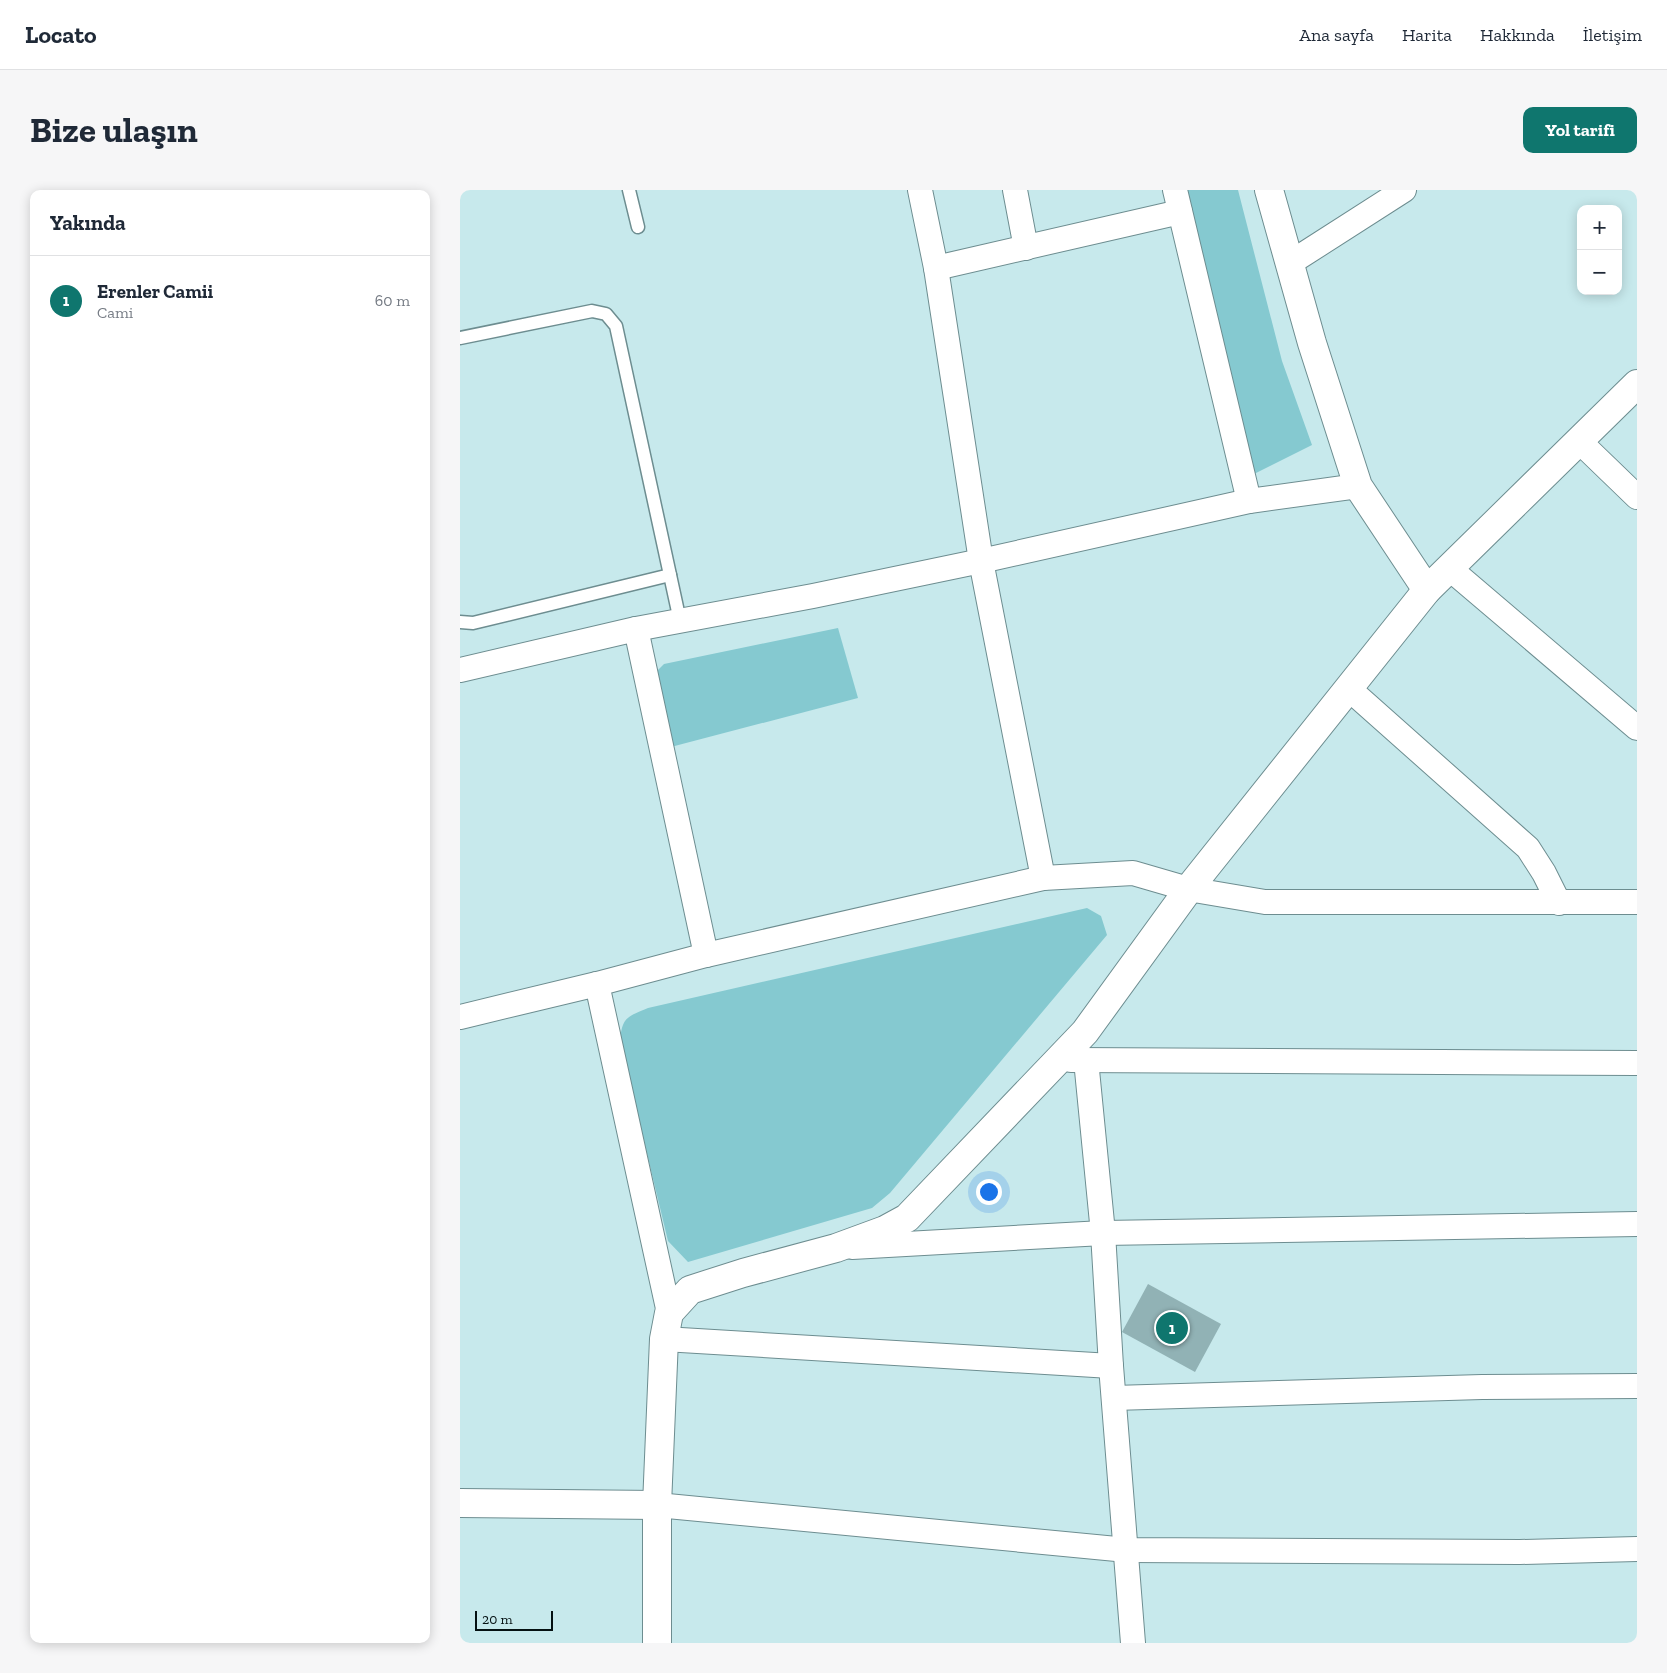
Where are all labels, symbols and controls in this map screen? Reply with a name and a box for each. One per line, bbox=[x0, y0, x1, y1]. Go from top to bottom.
text: Locato bbox=[25, 20, 97, 49]
text: Ana sayfa bbox=[1299, 24, 1374, 46]
text: Harita bbox=[1402, 24, 1452, 46]
text: Hakkında bbox=[1480, 24, 1555, 46]
text: İletişim bbox=[1583, 24, 1642, 46]
button: Yol tarifi bbox=[1523, 107, 1637, 153]
text: Bize ulaşın bbox=[30, 109, 198, 151]
map controls bbox=[1577, 205, 1622, 295]
button: + bbox=[1577, 205, 1622, 250]
text: Yakında bbox=[50, 210, 126, 235]
button: − bbox=[1577, 250, 1622, 295]
text: Erenler Camii bbox=[97, 280, 213, 303]
text: 1 bbox=[63, 291, 69, 310]
text: 60 m bbox=[375, 291, 410, 310]
text: Cami bbox=[97, 303, 133, 322]
your location bbox=[976, 1179, 1002, 1205]
pin: 1 bbox=[1156, 1309, 1188, 1347]
scale bar bbox=[475, 1608, 552, 1631]
text: 20 m bbox=[482, 1611, 513, 1628]

